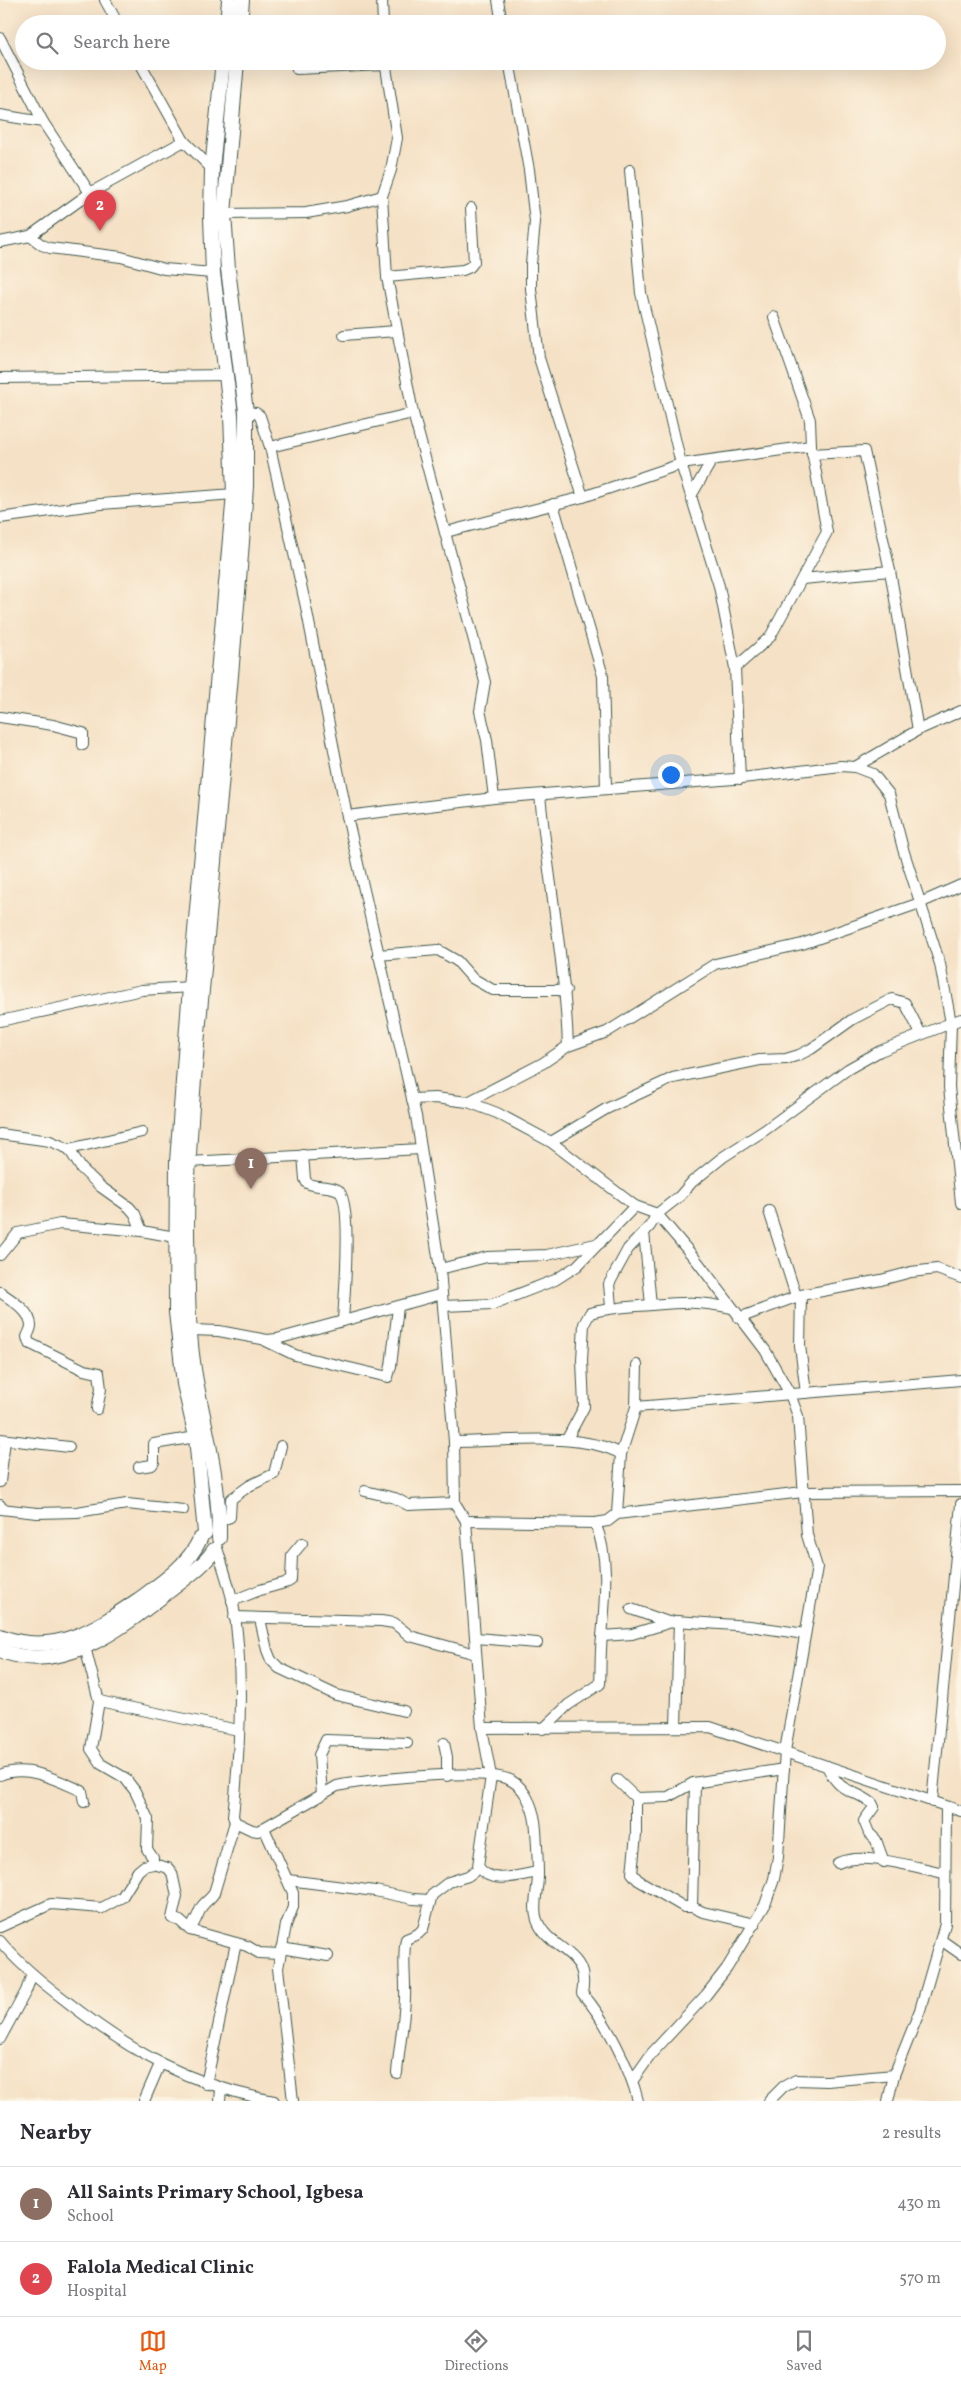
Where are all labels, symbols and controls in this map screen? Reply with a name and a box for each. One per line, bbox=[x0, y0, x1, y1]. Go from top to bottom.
search box bbox=[15, 15, 946, 70]
icon: search bbox=[33, 29, 61, 57]
text: Search here bbox=[73, 30, 170, 56]
pin: 2 bbox=[84, 190, 116, 231]
your location bbox=[658, 762, 684, 788]
pin: 1 bbox=[235, 1148, 267, 1189]
text: Nearby bbox=[20, 2119, 91, 2148]
text: 2 results bbox=[882, 2123, 941, 2145]
text: All Saints Primary School, Igbesa bbox=[67, 2180, 364, 2206]
text: 1 bbox=[33, 2193, 39, 2215]
text: 430 m bbox=[897, 2193, 941, 2215]
text: School bbox=[67, 2206, 114, 2228]
text: Falola Medical Clinic bbox=[67, 2255, 254, 2281]
text: 2 bbox=[32, 2268, 40, 2290]
text: 570 m bbox=[899, 2268, 941, 2290]
text: Hospital bbox=[67, 2281, 127, 2303]
tab: Map bbox=[139, 2327, 167, 2376]
tab: Directions bbox=[444, 2327, 509, 2376]
tab: Saved bbox=[786, 2327, 822, 2376]

